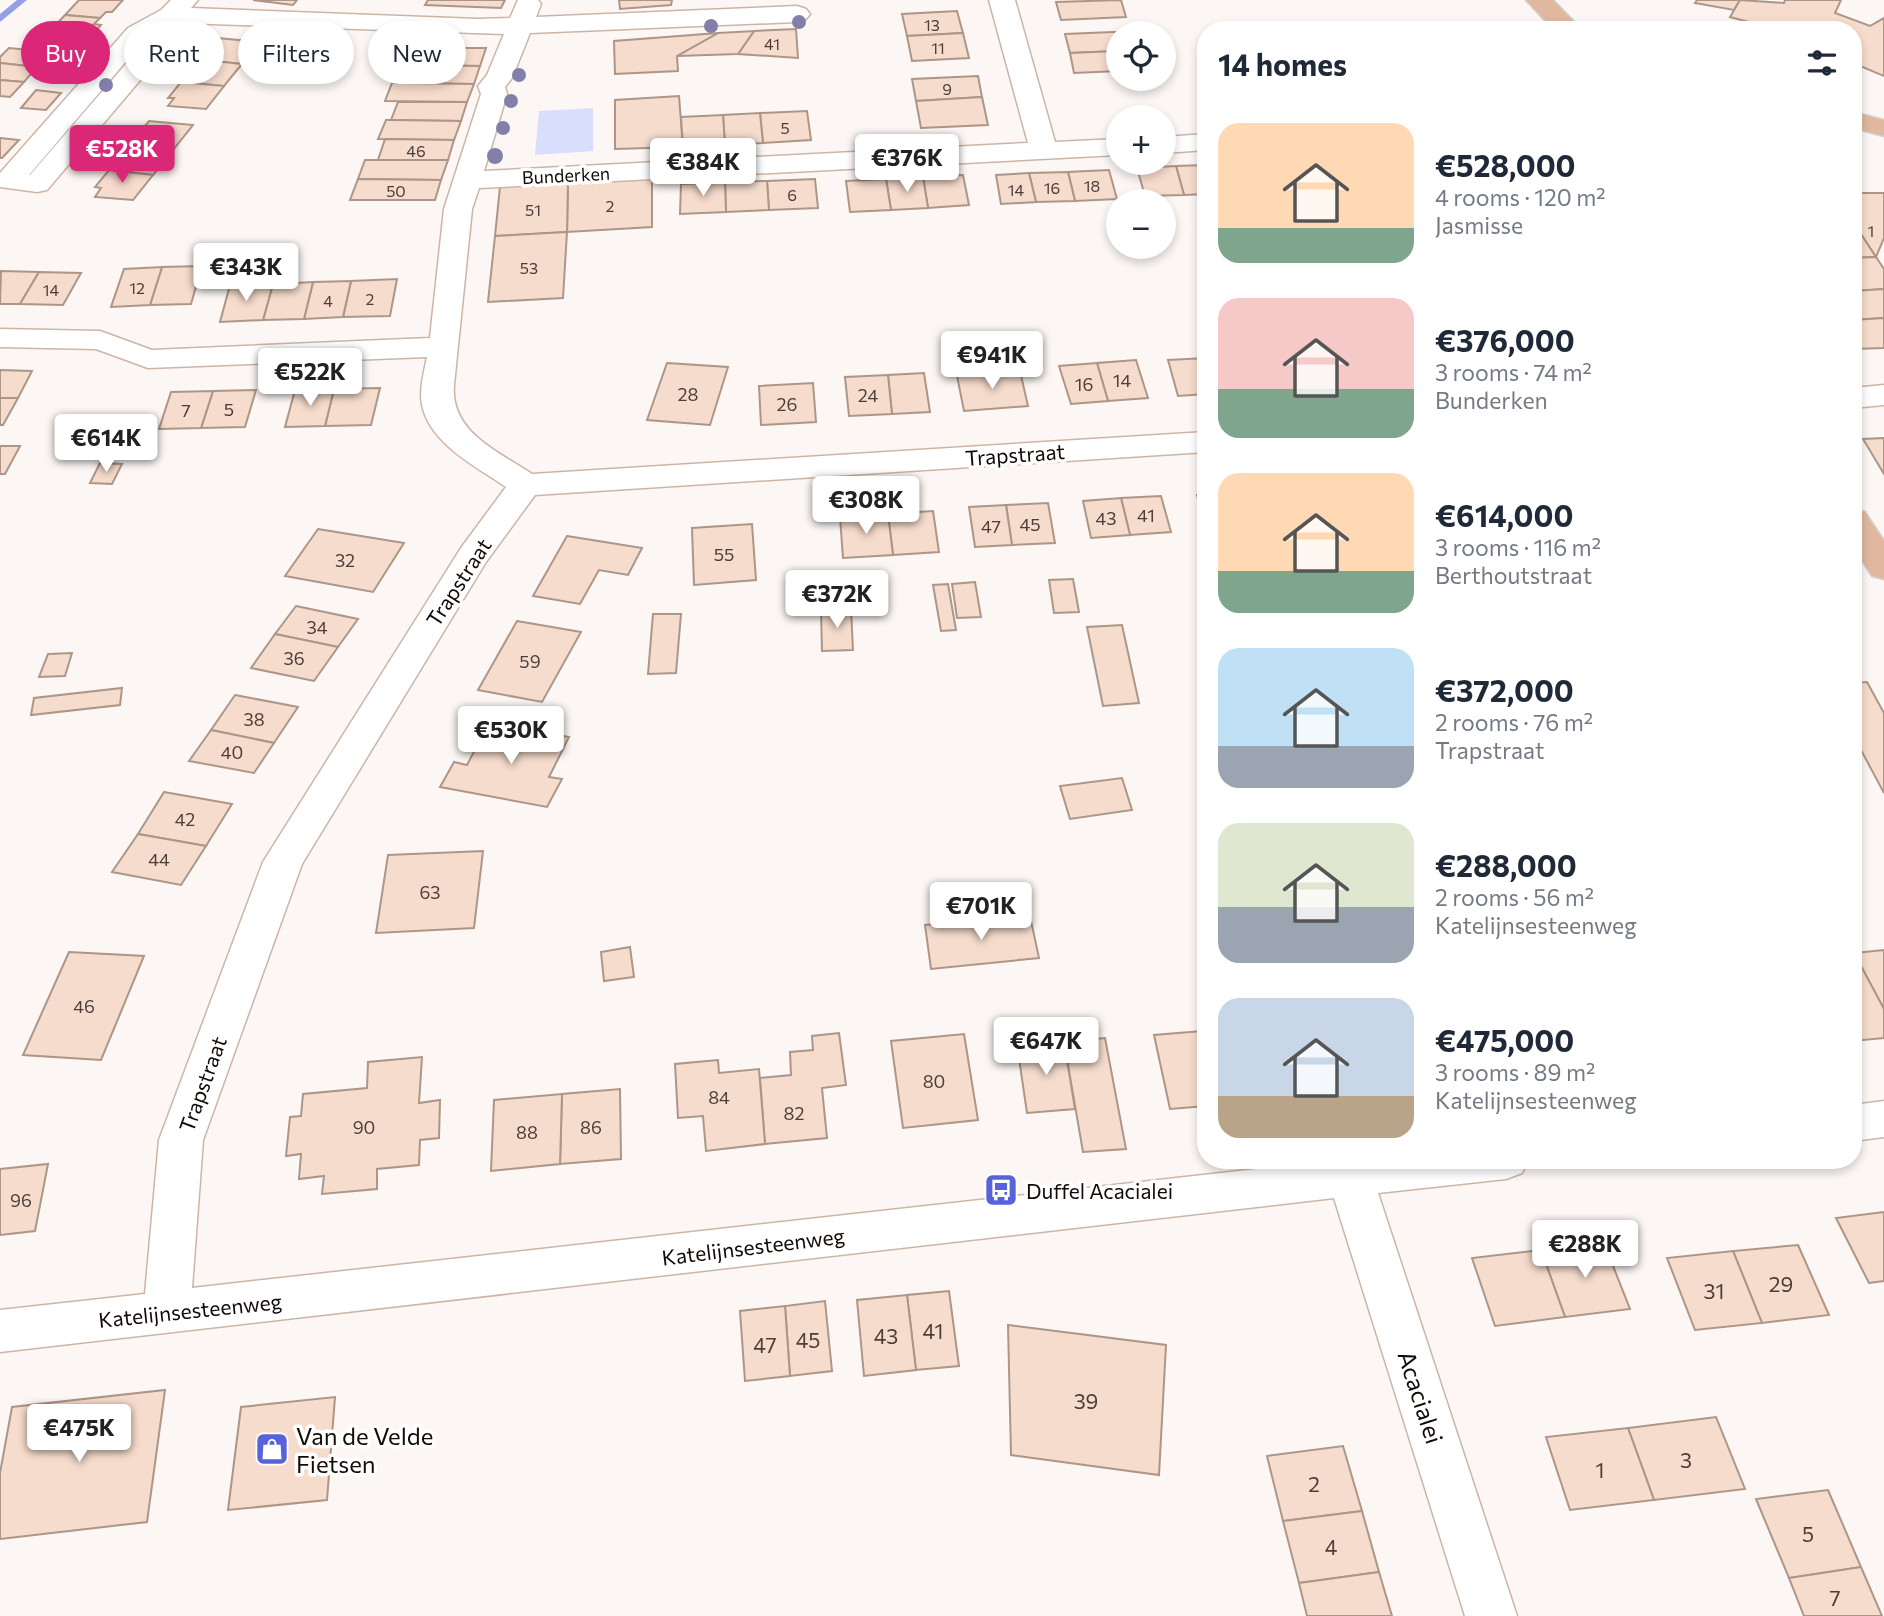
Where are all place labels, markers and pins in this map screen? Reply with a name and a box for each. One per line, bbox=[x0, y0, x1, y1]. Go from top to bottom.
pin: €528K bbox=[73, 125, 171, 185]
pin: €376K bbox=[858, 134, 956, 194]
pin: €384K bbox=[654, 138, 752, 198]
pin: €343K bbox=[197, 244, 295, 303]
pin: €941K bbox=[943, 332, 1041, 391]
pin: €522K bbox=[261, 348, 359, 408]
pin: €614K bbox=[57, 414, 155, 474]
pin: €308K bbox=[817, 476, 915, 536]
pin: €372K bbox=[788, 570, 886, 630]
pin: €530K bbox=[462, 706, 560, 766]
pin: €701K bbox=[932, 883, 1030, 942]
pin: €647K bbox=[997, 1018, 1095, 1077]
bus stop icon: Duffel Acacialei bbox=[982, 1171, 1020, 1209]
place label: Duffel Acacialei bbox=[1026, 1178, 1173, 1203]
pin: €288K bbox=[1536, 1220, 1634, 1280]
pin: €475K bbox=[30, 1404, 128, 1464]
place label: Van de Velde Fietsen bbox=[296, 1421, 433, 1478]
shop icon: Van de Velde Fietsen bbox=[253, 1430, 291, 1468]

